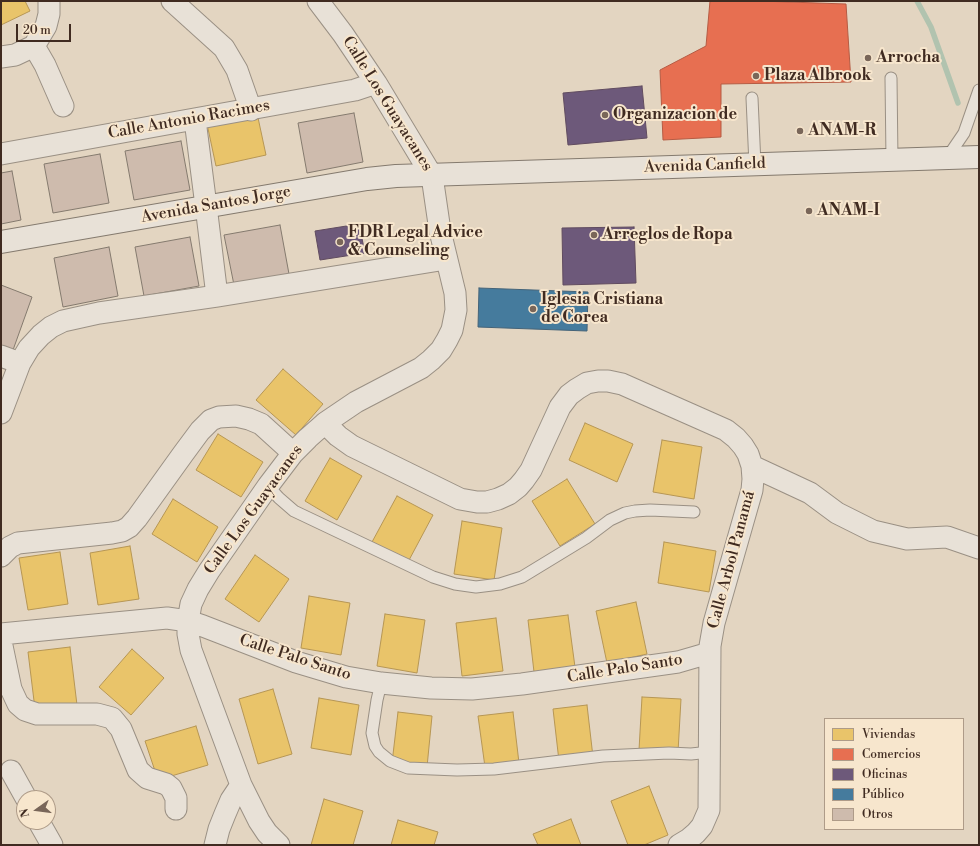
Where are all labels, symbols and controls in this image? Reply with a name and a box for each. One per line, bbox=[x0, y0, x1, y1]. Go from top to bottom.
scale bar bbox=[18, 16, 73, 42]
text: 20 m bbox=[23, 23, 51, 38]
street label: Calle Los Guayacanes bbox=[338, 33, 436, 175]
place label: Arrocha bbox=[876, 48, 940, 68]
marker: Arrocha bbox=[863, 53, 873, 63]
place label: Plaza Albrook bbox=[764, 66, 871, 86]
marker: Plaza Albrook bbox=[751, 71, 761, 81]
street label: Calle Antonio Racimes bbox=[107, 96, 271, 144]
place label: Organizacion de bbox=[613, 105, 737, 125]
marker: Organizacion de bbox=[600, 110, 610, 120]
place label: ANAM-R bbox=[808, 121, 876, 141]
marker: ANAM-R bbox=[795, 126, 805, 136]
street label: Avenida Canfield bbox=[644, 154, 766, 178]
street label: Avenida Santos Jorge bbox=[140, 182, 292, 228]
place label: ANAM-I bbox=[817, 201, 880, 221]
marker: ANAM-I bbox=[804, 206, 814, 216]
place label: FDR Legal Advice & Counseling bbox=[348, 223, 483, 261]
place label: Arreglos de Ropa bbox=[602, 225, 733, 245]
marker: Arreglos de Ropa bbox=[589, 230, 599, 240]
marker: FDR Legal Advice & Counseling bbox=[335, 237, 345, 247]
place label: Iglesia Cristiana de Corea bbox=[541, 290, 663, 328]
marker: Iglesia Cristiana de Corea bbox=[528, 304, 538, 314]
street label: Calle Los Guayacanes bbox=[201, 442, 307, 578]
street label: Calle Arbol Panamá bbox=[704, 489, 760, 631]
street label: Calle Palo Santo bbox=[237, 631, 353, 685]
street label: Calle Palo Santo bbox=[566, 650, 684, 688]
legend bbox=[824, 718, 964, 830]
text: Viviendas bbox=[862, 727, 915, 742]
text: Comercios bbox=[862, 747, 921, 762]
text: Oficinas bbox=[862, 767, 907, 782]
text: Público bbox=[862, 787, 904, 802]
north arrow bbox=[16, 790, 56, 830]
text: N bbox=[17, 807, 33, 819]
text: Otros bbox=[862, 807, 893, 822]

